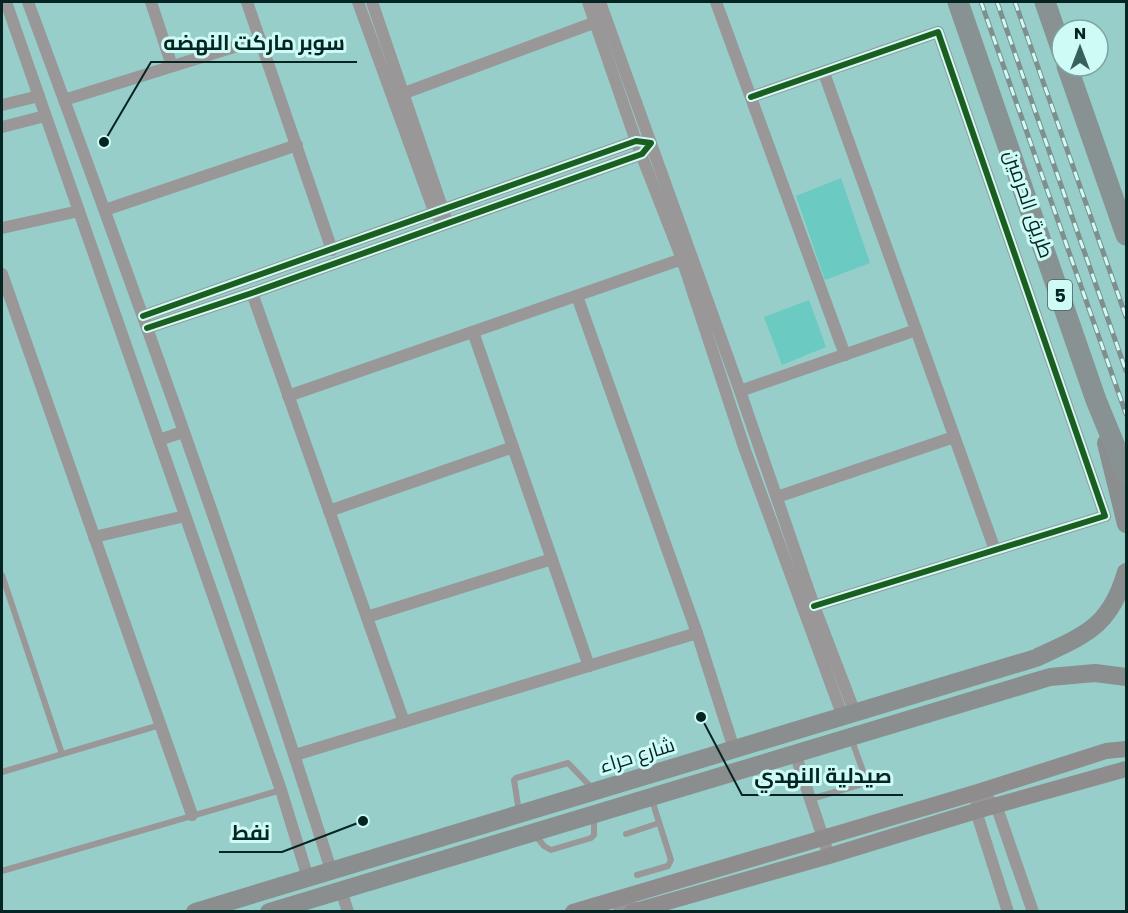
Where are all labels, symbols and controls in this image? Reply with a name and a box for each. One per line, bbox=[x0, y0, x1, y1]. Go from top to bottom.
north arrow bbox=[1050, 18, 1110, 78]
text: N bbox=[1074, 22, 1086, 45]
callout: سوبر ماركت النهضه bbox=[151, 23, 357, 62]
text: سوبر ماركت النهضه bbox=[163, 28, 345, 57]
street label: طريق الحرمين bbox=[997, 146, 1061, 262]
road number: 5 bbox=[1048, 280, 1072, 310]
street label: شارع حراء bbox=[596, 730, 678, 780]
callout: صيدلية النهدي bbox=[742, 756, 903, 795]
text: صيدلية النهدي bbox=[754, 761, 892, 793]
callout: نفط bbox=[219, 813, 282, 852]
text: نفط bbox=[232, 818, 270, 847]

